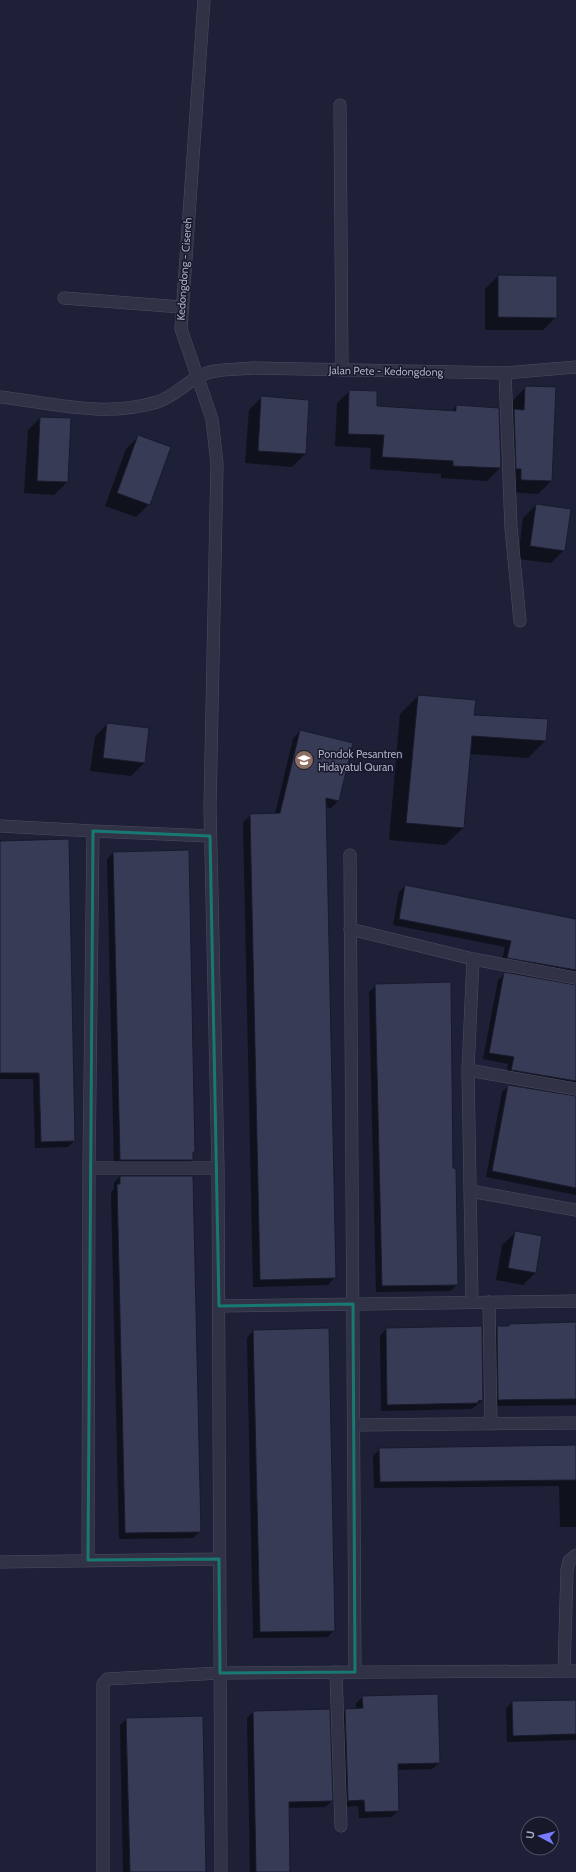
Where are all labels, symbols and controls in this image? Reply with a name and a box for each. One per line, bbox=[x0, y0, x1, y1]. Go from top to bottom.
street label: Kedongdong - Cisereh bbox=[173, 217, 195, 321]
street label: Jalan Pete - Kedongdong bbox=[328, 363, 444, 379]
place label: Pondok Pesantren Hidayatul Quran bbox=[318, 747, 402, 774]
school or university icon: Pondok Pesantren Hidayatul Quran bbox=[293, 749, 315, 771]
north arrow bbox=[520, 1816, 560, 1856]
text: U bbox=[523, 1830, 538, 1840]

